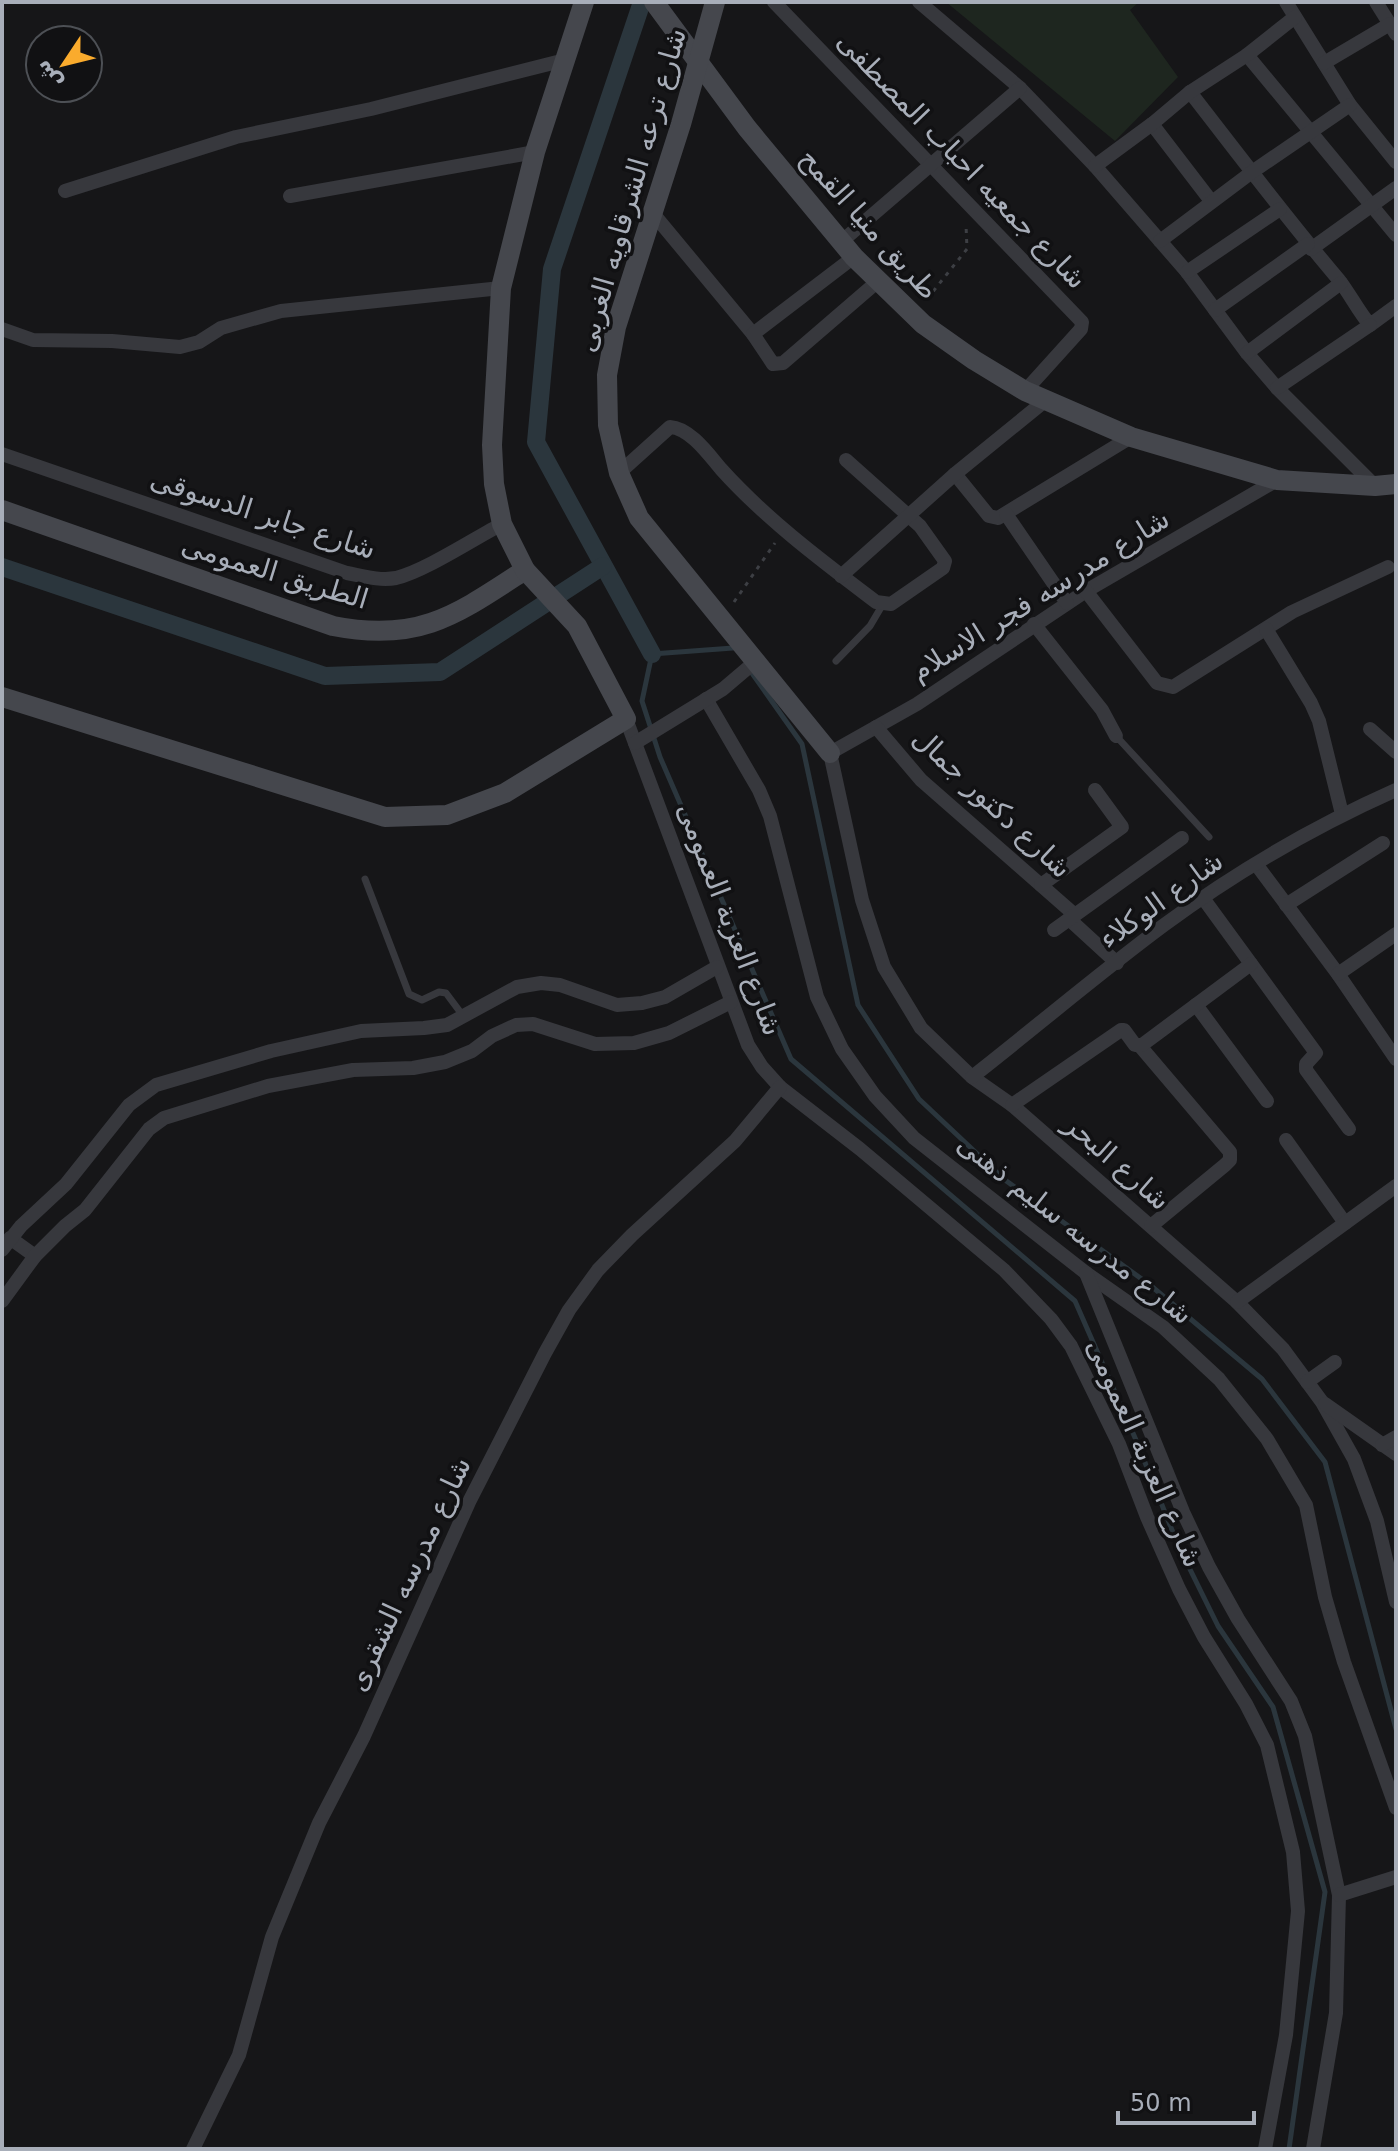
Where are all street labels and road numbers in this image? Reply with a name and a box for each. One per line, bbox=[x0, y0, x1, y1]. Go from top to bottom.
street label: شارع ترعه الشرقاويه الغربى bbox=[569, 24, 693, 356]
street label: شارع جمعيه احباب المصطفى bbox=[830, 24, 1094, 296]
street label: طريق منيا القمح bbox=[793, 142, 945, 306]
street label: شارع جابر الدسوقى bbox=[146, 462, 380, 566]
street label: شارع مدرسه فجر الاسلام bbox=[905, 502, 1175, 688]
street label: الطريق العمومى bbox=[178, 528, 372, 616]
street label: شارع دكتور جمال bbox=[906, 721, 1078, 885]
street label: شارع العزبة العمومى bbox=[670, 798, 790, 1040]
street label: شارع الوكلاء bbox=[1093, 844, 1229, 956]
street label: شارع البحر bbox=[1056, 1106, 1177, 1217]
street label: شارع مدرسه سليم ذهنى bbox=[951, 1127, 1199, 1331]
street label: شارع العزبة العمومى bbox=[1080, 1334, 1210, 1572]
street label: شارع مدرسه الشقرى bbox=[340, 1452, 478, 1696]

